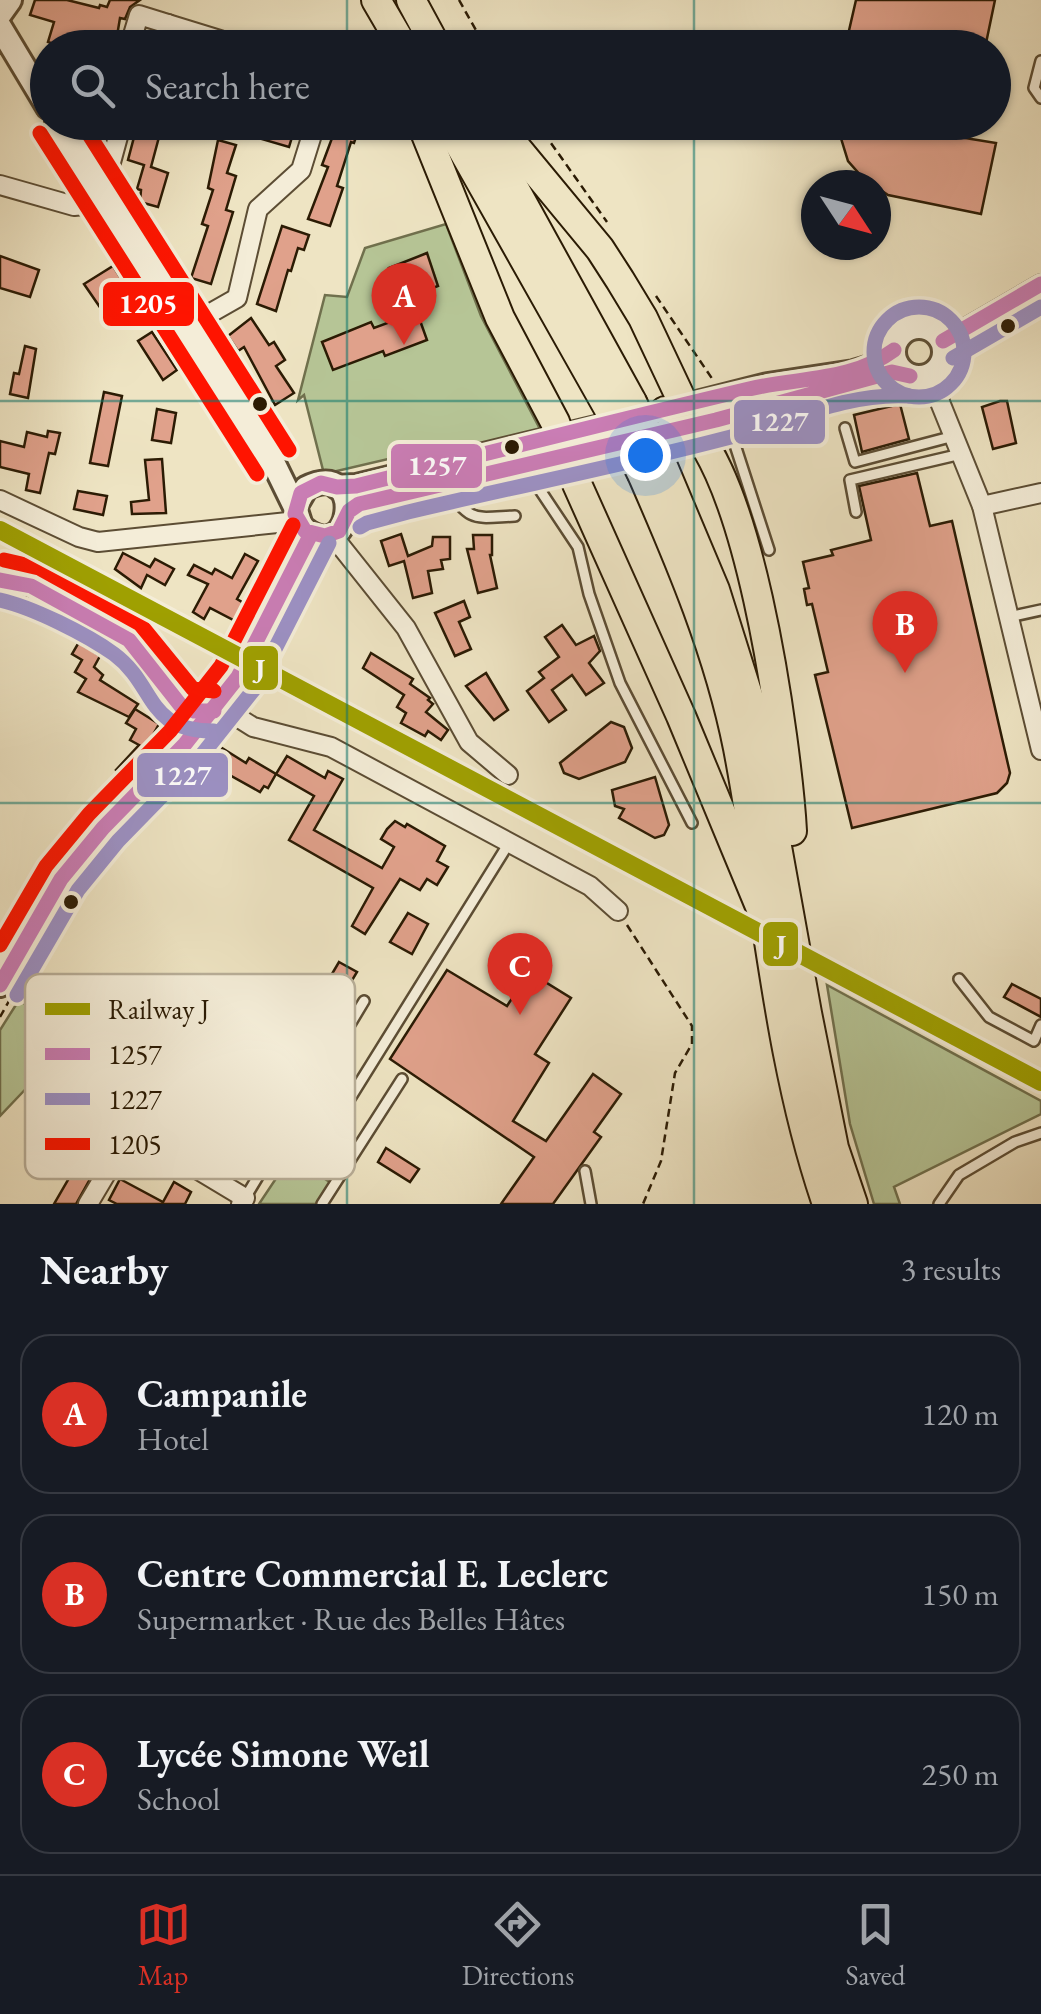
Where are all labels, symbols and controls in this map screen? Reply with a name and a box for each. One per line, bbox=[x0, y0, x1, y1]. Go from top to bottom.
search box bbox=[30, 30, 1011, 140]
icon: search bbox=[65, 58, 120, 113]
text: Search here bbox=[145, 61, 310, 110]
north arrow bbox=[801, 170, 891, 260]
pin: A bbox=[372, 262, 436, 345]
line badge: 1205 bbox=[101, 280, 196, 328]
text: 1205 bbox=[118, 285, 178, 321]
unlabelled marker bbox=[998, 316, 1018, 336]
unlabelled marker bbox=[250, 394, 270, 414]
line badge: 1227 bbox=[732, 398, 827, 446]
text: 1227 bbox=[749, 403, 809, 439]
your location bbox=[620, 430, 671, 481]
unlabelled marker bbox=[502, 437, 522, 457]
line badge: 1257 bbox=[389, 442, 484, 490]
text: 1257 bbox=[407, 447, 467, 483]
pin: B bbox=[872, 590, 938, 673]
line badge: J bbox=[241, 644, 280, 692]
text: J bbox=[252, 650, 266, 686]
line badge: 1227 bbox=[135, 751, 230, 799]
text: 1227 bbox=[152, 757, 212, 793]
unlabelled marker bbox=[61, 892, 81, 912]
line badge: J bbox=[761, 920, 800, 968]
text: J bbox=[773, 926, 787, 962]
pin: C bbox=[488, 932, 552, 1015]
legend bbox=[25, 974, 355, 1179]
text: Railway J bbox=[108, 991, 210, 1027]
text: 1257 bbox=[108, 1036, 162, 1072]
text: 1227 bbox=[108, 1081, 162, 1117]
text: 1205 bbox=[108, 1126, 162, 1162]
text: Nearby bbox=[40, 1242, 169, 1297]
text: 3 results bbox=[901, 1248, 1001, 1290]
text: Campanile bbox=[137, 1369, 307, 1418]
text: A bbox=[63, 1393, 86, 1435]
text: 120 m bbox=[922, 1393, 999, 1435]
text: Hotel bbox=[137, 1418, 209, 1460]
text: Centre Commercial E. Leclerc bbox=[137, 1549, 608, 1598]
text: B bbox=[64, 1573, 85, 1615]
text: 150 m bbox=[922, 1573, 999, 1615]
text: Supermarket · Rue des Belles Hâtes bbox=[137, 1598, 565, 1640]
text: Lycée Simone Weil bbox=[137, 1729, 429, 1778]
text: C bbox=[63, 1753, 86, 1795]
text: 250 m bbox=[922, 1753, 999, 1795]
text: School bbox=[137, 1778, 220, 1820]
tab: Map bbox=[136, 1897, 191, 1993]
tab: Directions bbox=[462, 1897, 574, 1993]
tab: Saved bbox=[845, 1897, 905, 1993]

